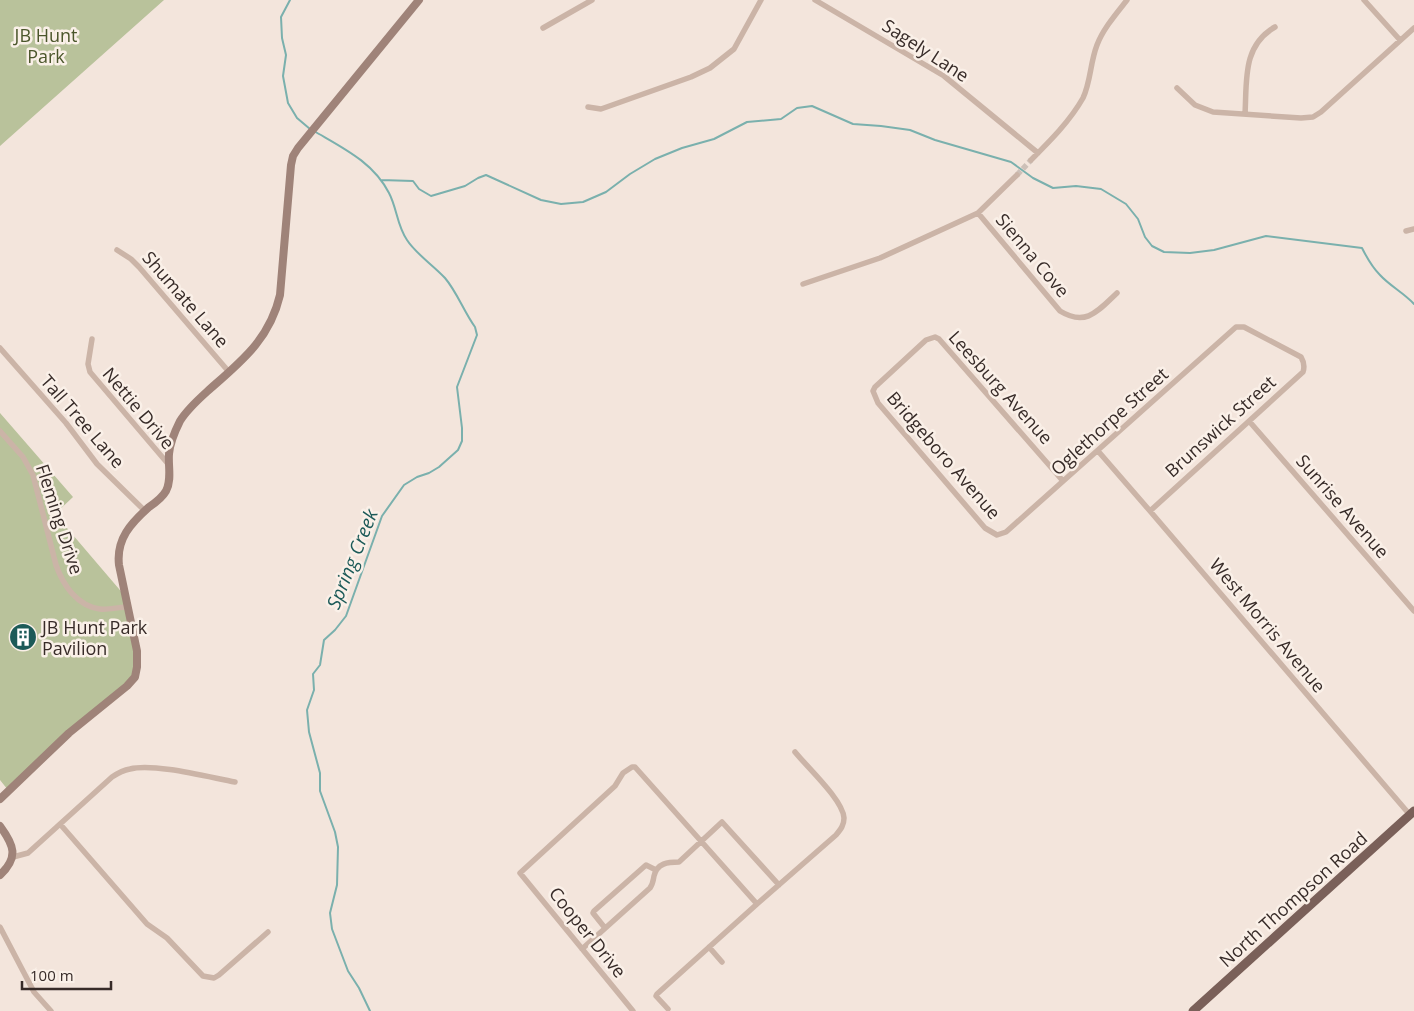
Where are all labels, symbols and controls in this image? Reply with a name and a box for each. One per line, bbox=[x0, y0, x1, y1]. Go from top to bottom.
street label: Sagely Lane bbox=[878, 13, 974, 87]
park label: JB Hunt Park bbox=[13, 23, 77, 68]
street label: Sienna Cove bbox=[991, 208, 1075, 302]
street label: Shumate Lane bbox=[137, 246, 235, 352]
street label: Leesburg Avenue bbox=[944, 325, 1058, 449]
street label: Nettie Drive bbox=[98, 362, 180, 454]
street label: Oglethorpe Street bbox=[1045, 362, 1173, 480]
street label: Tall Tree Lane bbox=[36, 369, 130, 473]
street label: Brunswick Street bbox=[1160, 370, 1280, 482]
street label: Bridgeboro Avenue bbox=[882, 386, 1006, 524]
street label: Sunrise Avenue bbox=[1291, 449, 1395, 563]
street label: Fleming Drive bbox=[31, 461, 89, 577]
water label: Spring Creek bbox=[320, 505, 384, 613]
street label: West Morris Avenue bbox=[1205, 553, 1331, 697]
place label: JB Hunt Park Pavilion bbox=[40, 615, 148, 660]
building icon: JB Hunt Park Pavilion bbox=[8, 622, 38, 652]
street label: North Thompson Road bbox=[1214, 826, 1372, 972]
street label: Cooper Drive bbox=[544, 882, 632, 982]
scale bar bbox=[22, 958, 111, 990]
text: 100 m bbox=[30, 965, 74, 985]

